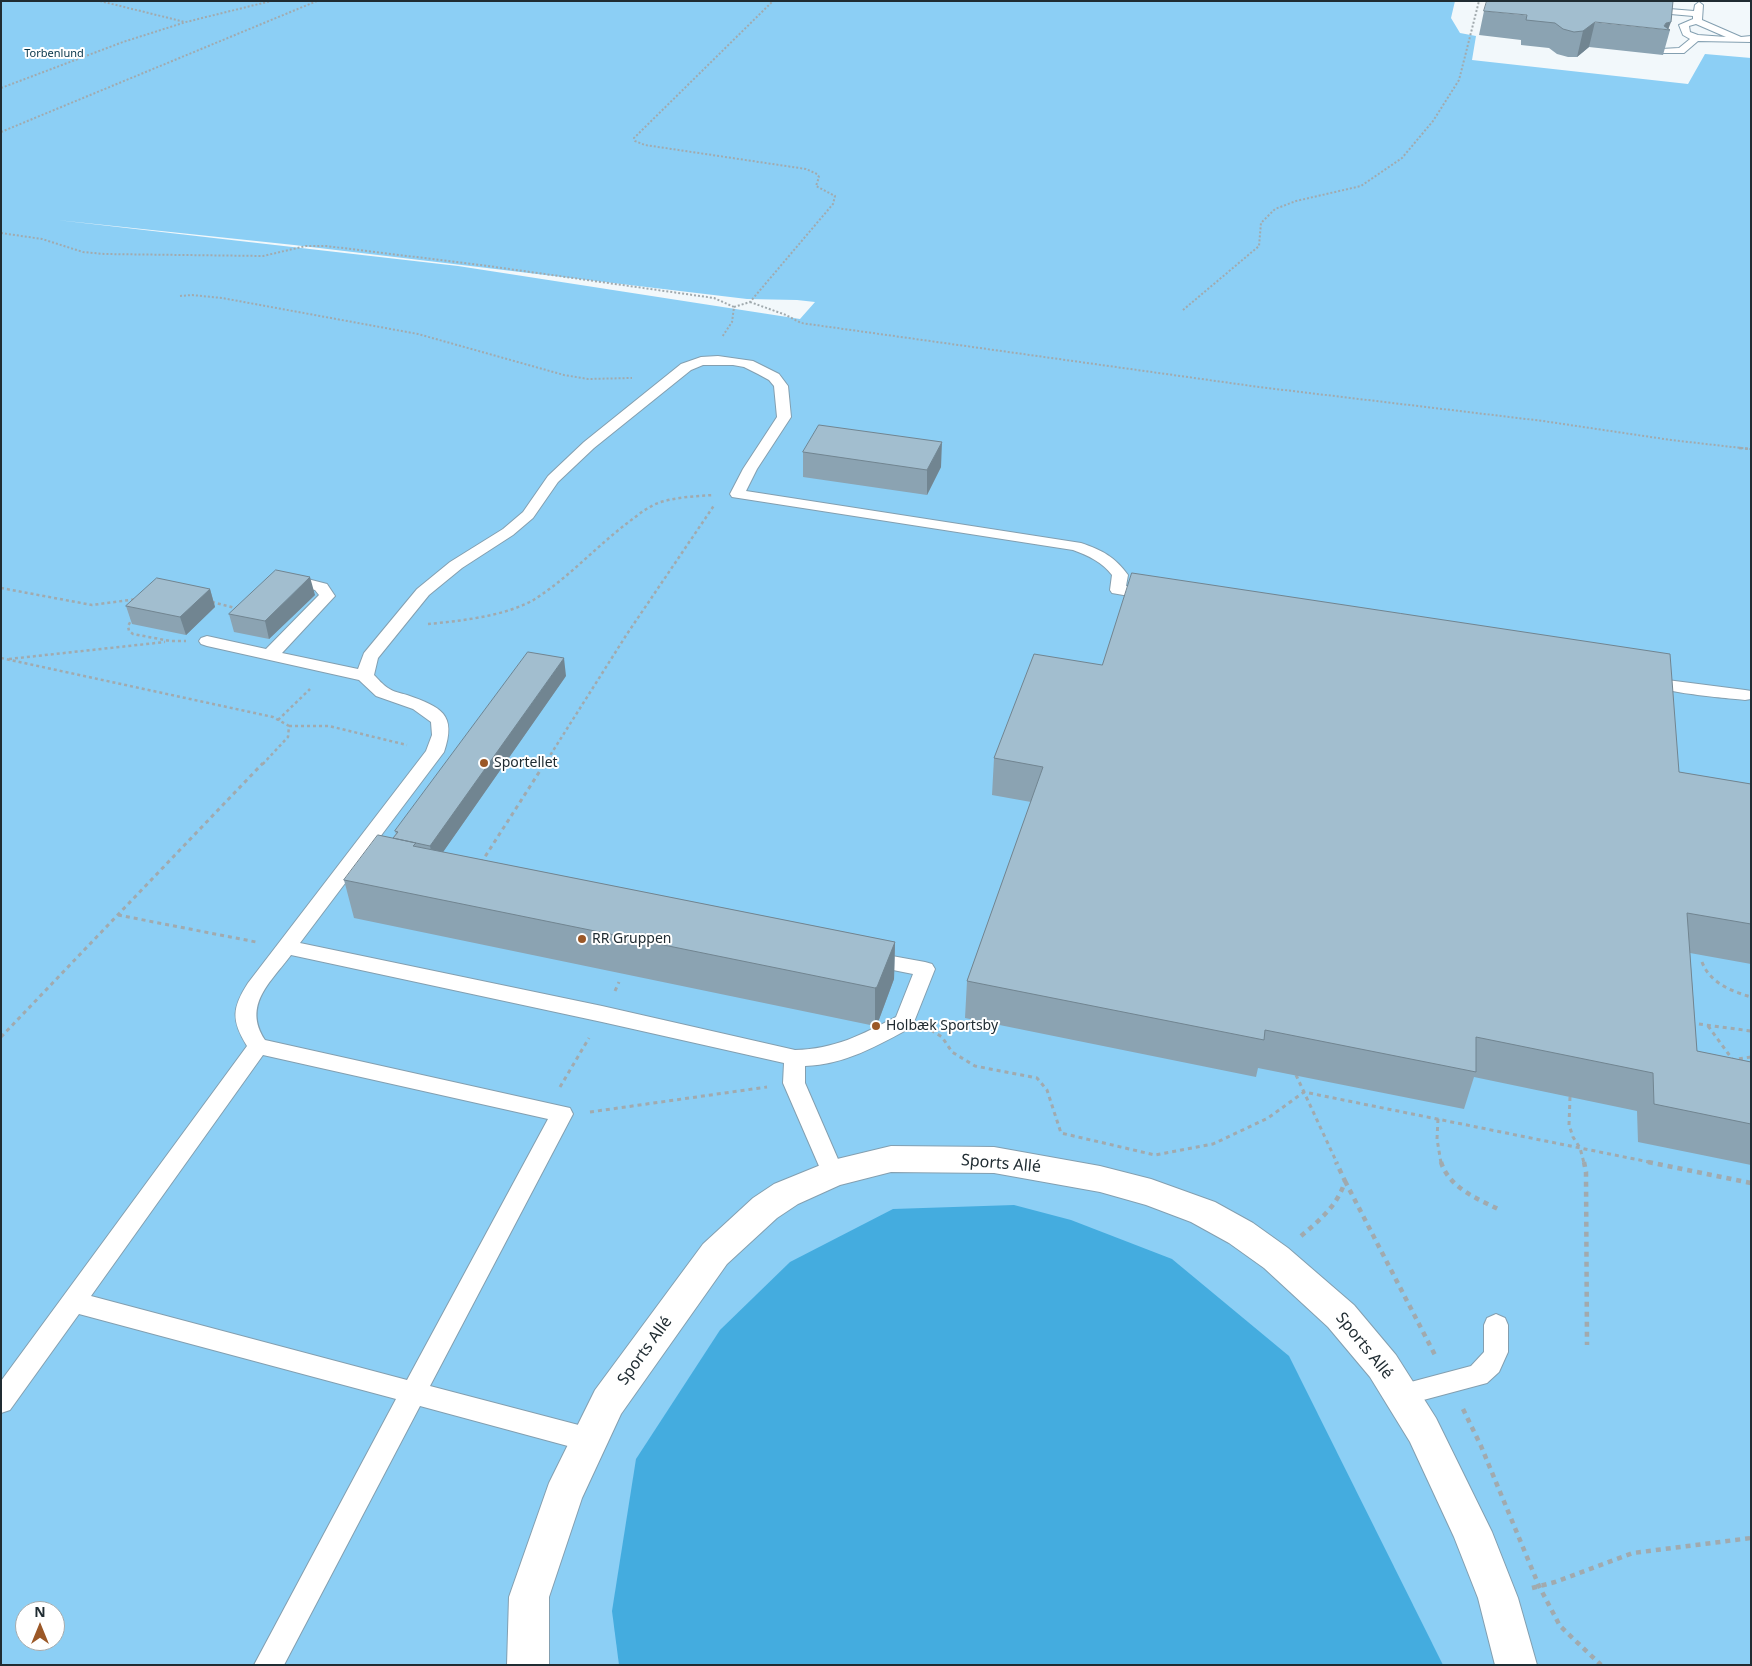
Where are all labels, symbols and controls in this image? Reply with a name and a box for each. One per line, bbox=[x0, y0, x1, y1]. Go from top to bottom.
park label: Torbenlund bbox=[24, 47, 84, 61]
place label: Sportellet bbox=[494, 755, 558, 771]
marker: Sportellet bbox=[478, 757, 490, 769]
place label: RR Gruppen bbox=[592, 931, 671, 947]
marker: RR Gruppen bbox=[576, 933, 588, 945]
place label: Holbæk Sportsby bbox=[886, 1018, 998, 1034]
marker: Holbæk Sportsby bbox=[870, 1020, 882, 1032]
street label: Sports Allé bbox=[960, 1151, 1042, 1177]
street label: Sports Allé bbox=[1331, 1309, 1397, 1383]
street label: Sports Allé bbox=[614, 1313, 676, 1389]
north arrow bbox=[15, 1601, 65, 1651]
text: N bbox=[34, 1602, 46, 1621]

